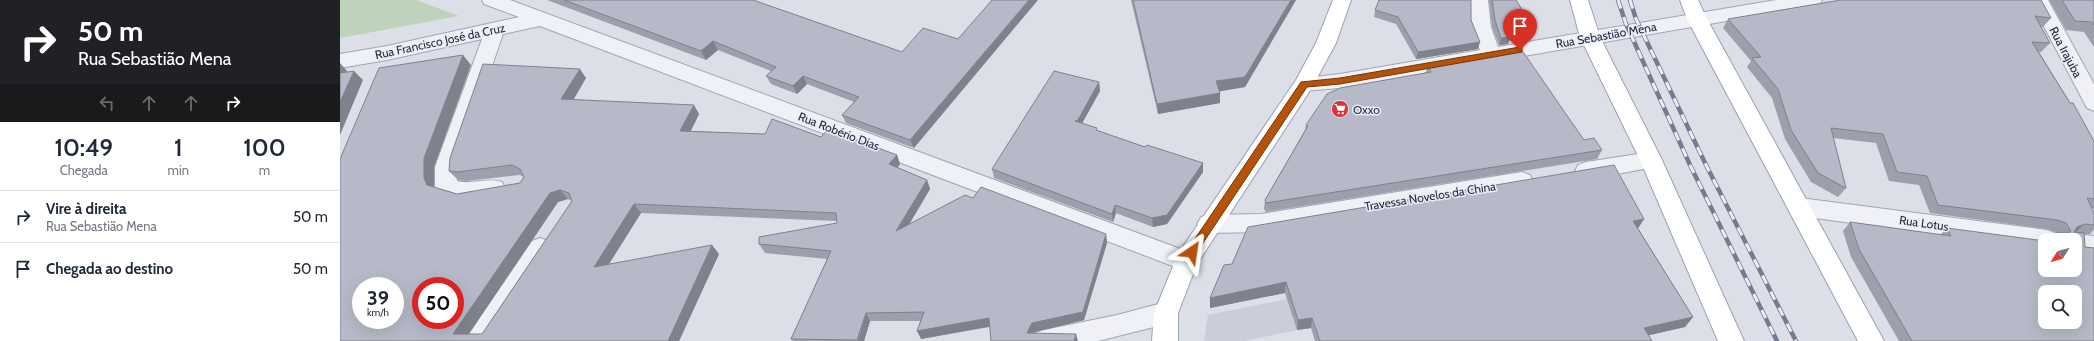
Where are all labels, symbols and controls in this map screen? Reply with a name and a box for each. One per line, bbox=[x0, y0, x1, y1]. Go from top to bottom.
pin bbox=[1503, 9, 1537, 50]
text: 50 m bbox=[78, 14, 143, 48]
icon: arrive bbox=[1509, 15, 1531, 37]
icon: right bbox=[12, 16, 64, 68]
street label: Rua Sebastião Mena bbox=[1554, 19, 1658, 51]
street label: Rua Francisco José da Cruz bbox=[373, 20, 507, 62]
street label: Rua Irajuba bbox=[2046, 24, 2086, 80]
text: Rua Sebastião Mena bbox=[78, 48, 231, 70]
icon: left bbox=[96, 92, 118, 114]
icon: ahead bbox=[138, 92, 160, 114]
icon: ahead bbox=[180, 92, 202, 114]
icon: right bbox=[222, 92, 244, 114]
supermarket icon: Oxxo bbox=[1330, 99, 1350, 119]
place label: Oxxo bbox=[1353, 102, 1380, 117]
street label: Rua Robério Dias bbox=[796, 109, 882, 153]
text: 10:49 bbox=[54, 133, 113, 162]
text: 1 bbox=[174, 133, 182, 162]
text: 100 bbox=[243, 133, 286, 162]
text: Chegada bbox=[60, 162, 108, 178]
text: min bbox=[167, 162, 189, 178]
text: m bbox=[259, 162, 270, 178]
street label: Travessa Novelos da China bbox=[1363, 178, 1497, 214]
text: Vire à direita bbox=[46, 200, 127, 218]
icon: right bbox=[12, 206, 34, 228]
text: 50 m bbox=[293, 208, 328, 226]
street label: Rua Lotus bbox=[1898, 212, 1950, 234]
text: Rua Sebastião Mena bbox=[46, 218, 157, 234]
position arrow bbox=[1171, 231, 1213, 273]
north arrow bbox=[2038, 233, 2082, 277]
map controls bbox=[2038, 233, 2082, 329]
icon: arrive bbox=[12, 258, 34, 280]
text: Chegada ao destino bbox=[46, 260, 173, 278]
text: 50 m bbox=[293, 260, 328, 278]
speed limit sign: 50 bbox=[412, 277, 464, 329]
button: search bbox=[2038, 285, 2082, 329]
text: 39 bbox=[367, 286, 389, 310]
text: km/h bbox=[367, 306, 389, 319]

